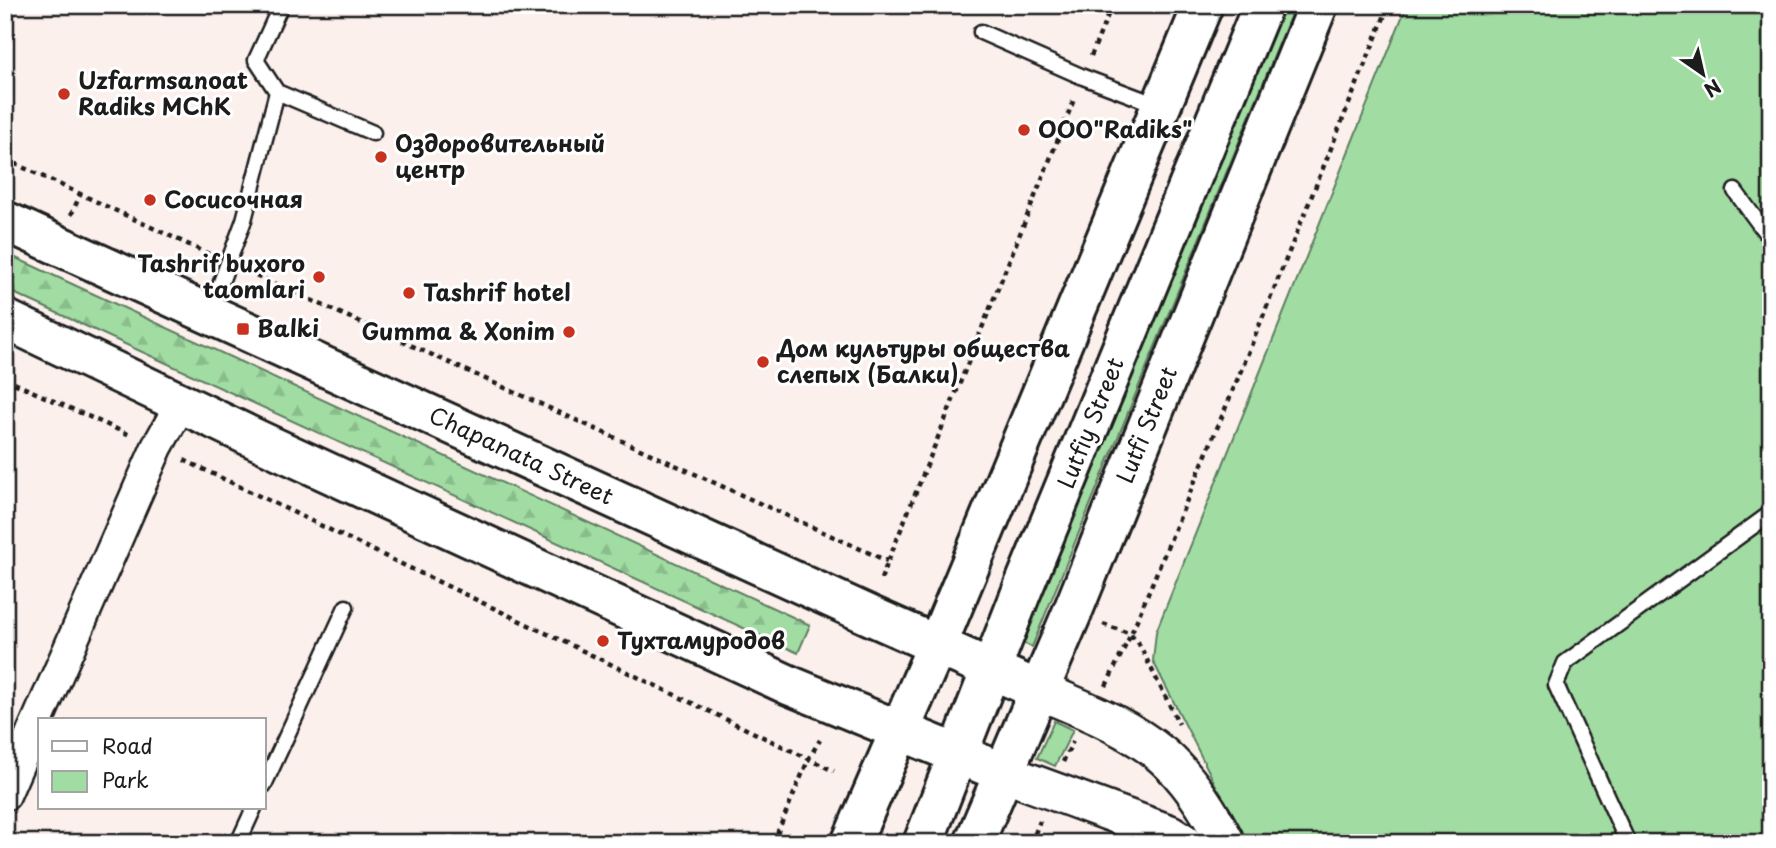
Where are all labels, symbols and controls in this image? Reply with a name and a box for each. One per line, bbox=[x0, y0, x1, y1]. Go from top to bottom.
north arrow bbox=[1668, 38, 1738, 108]
place label: Uzfarmsanoat Radiks MChK bbox=[78, 62, 248, 123]
text: N bbox=[1699, 73, 1727, 105]
marker: Uzfarmsanoat Radiks MChK bbox=[56, 86, 72, 102]
place label: OOO"Radiks" bbox=[1038, 111, 1193, 146]
marker: OOO"Radiks" bbox=[1016, 122, 1032, 138]
place label: Оздоровительный центр bbox=[395, 125, 605, 186]
marker: Оздоровительный центр bbox=[373, 149, 389, 165]
place label: Сосисочная bbox=[164, 181, 303, 216]
marker: Сосисочная bbox=[142, 192, 158, 208]
place label: Tashrif buxoro taomlari bbox=[137, 245, 305, 306]
marker: Tashrif buxoro taomlari bbox=[311, 269, 327, 285]
place label: Tashrif hotel bbox=[423, 274, 571, 309]
marker: Tashrif hotel bbox=[401, 285, 417, 301]
place label: Balki bbox=[257, 310, 319, 345]
place label: Gumma & Xonim bbox=[361, 313, 555, 348]
marker: Balki bbox=[235, 321, 251, 337]
marker: Gumma & Xonim bbox=[561, 324, 577, 340]
place label: Дом культуры общества слепых (Балки) bbox=[776, 330, 1070, 391]
street label: Lutfiy Street bbox=[1047, 352, 1132, 493]
marker: Дом культуры общества слепых (Балки) bbox=[755, 354, 771, 370]
street label: Lutfi Street bbox=[1106, 361, 1185, 488]
street label: Chapanata Street bbox=[424, 397, 620, 513]
place label: Тухтамуродов bbox=[617, 622, 785, 657]
marker: Тухтамуродов bbox=[595, 633, 611, 649]
legend bbox=[38, 718, 266, 810]
text: Road bbox=[102, 729, 153, 761]
text: Park bbox=[102, 763, 149, 795]

